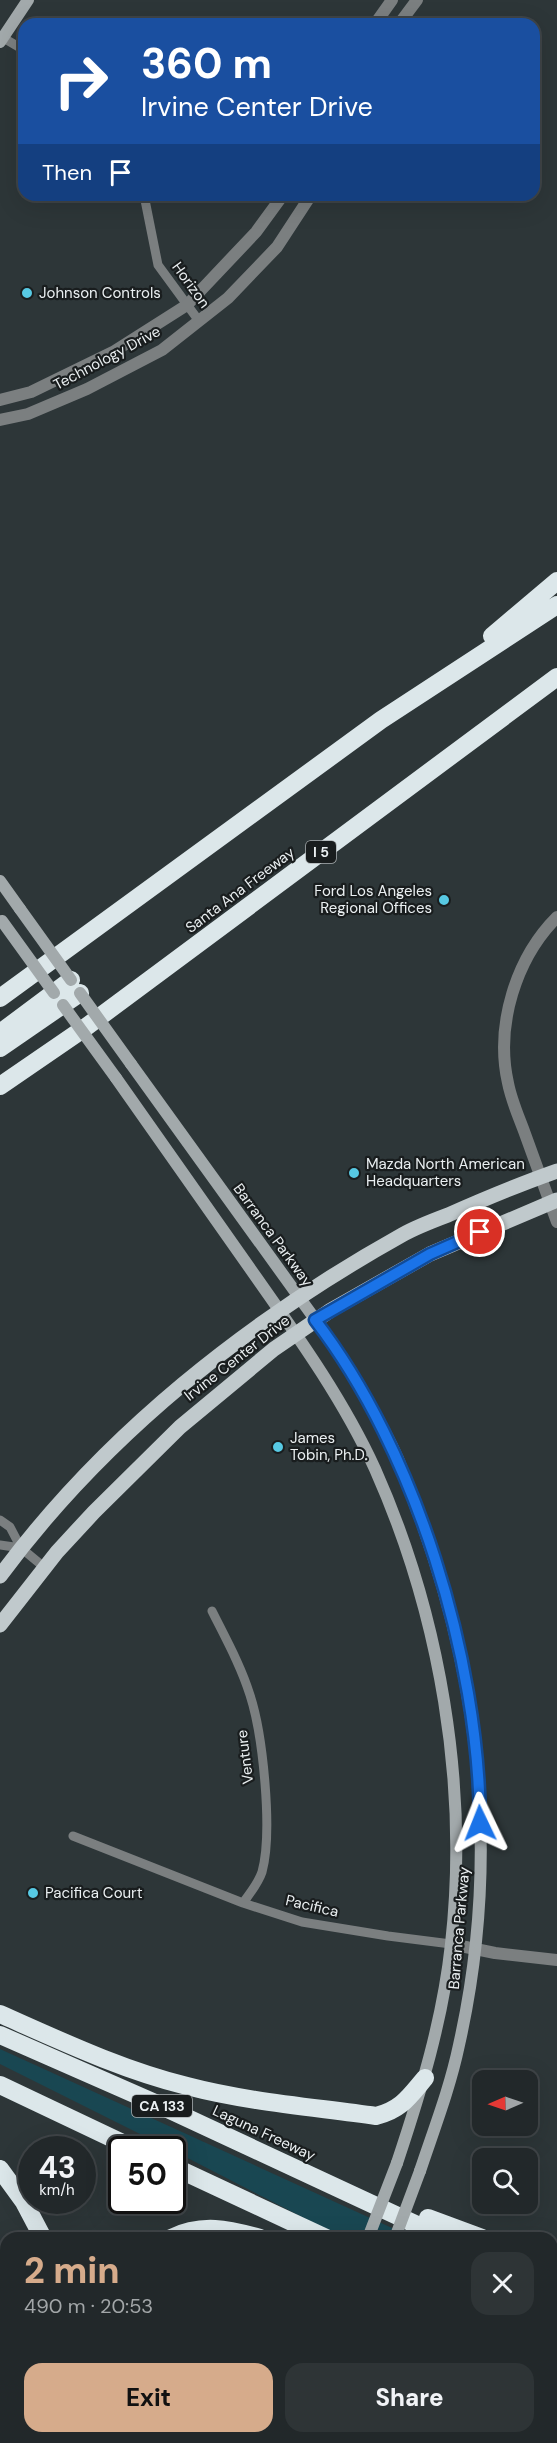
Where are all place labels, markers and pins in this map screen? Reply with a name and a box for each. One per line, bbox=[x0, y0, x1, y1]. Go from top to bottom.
place label: Johnson Controls bbox=[39, 283, 161, 303]
marker: Johnson Controls bbox=[20, 286, 34, 300]
place label: Ford Los Angeles Regional Offices bbox=[314, 881, 432, 918]
marker: Ford Los Angeles Regional Offices bbox=[437, 893, 451, 907]
place label: Mazda North American Headquarters bbox=[366, 1154, 525, 1191]
marker: Mazda North American Headquarters bbox=[347, 1166, 361, 1180]
pin bbox=[454, 1206, 505, 1257]
place label: James Tobin, Ph.D. bbox=[290, 1428, 367, 1465]
marker: James Tobin, Ph.D. bbox=[271, 1440, 285, 1454]
place label: Pacifica Court bbox=[45, 1883, 143, 1903]
marker: Pacifica Court bbox=[26, 1886, 40, 1900]

